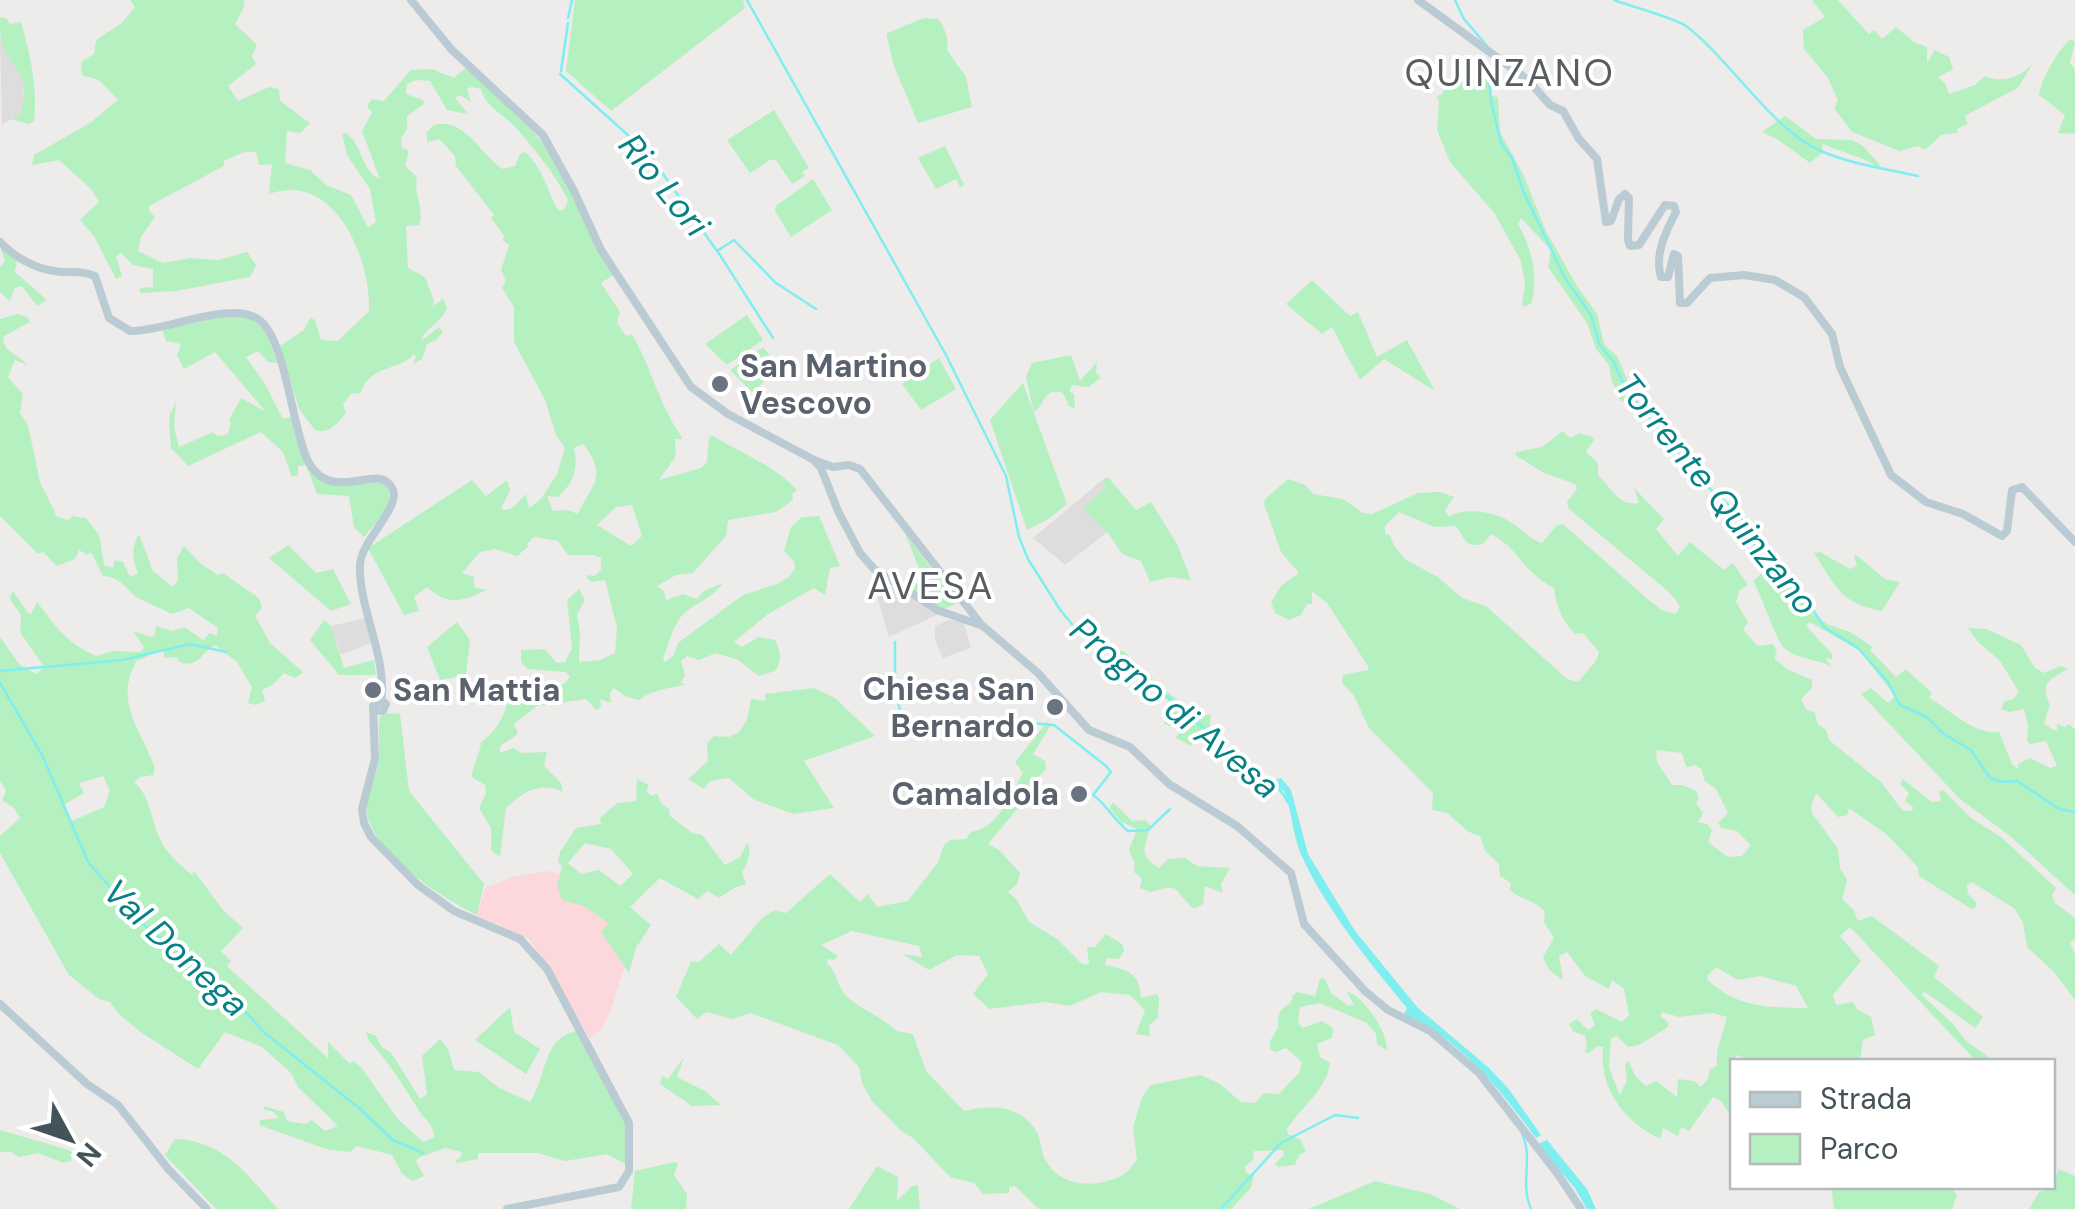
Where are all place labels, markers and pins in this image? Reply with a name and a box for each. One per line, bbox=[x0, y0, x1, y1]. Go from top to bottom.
place label: San Martino Vescovo bbox=[740, 345, 927, 424]
marker: San Martino Vescovo bbox=[709, 373, 731, 395]
place label: Chiesa San Bernardo bbox=[862, 668, 1035, 747]
place label: San Mattia bbox=[393, 669, 561, 711]
marker: San Mattia bbox=[362, 679, 384, 701]
marker: Chiesa San Bernardo bbox=[1044, 696, 1066, 718]
place label: Camaldola bbox=[891, 773, 1059, 815]
marker: Camaldola bbox=[1068, 783, 1090, 805]

